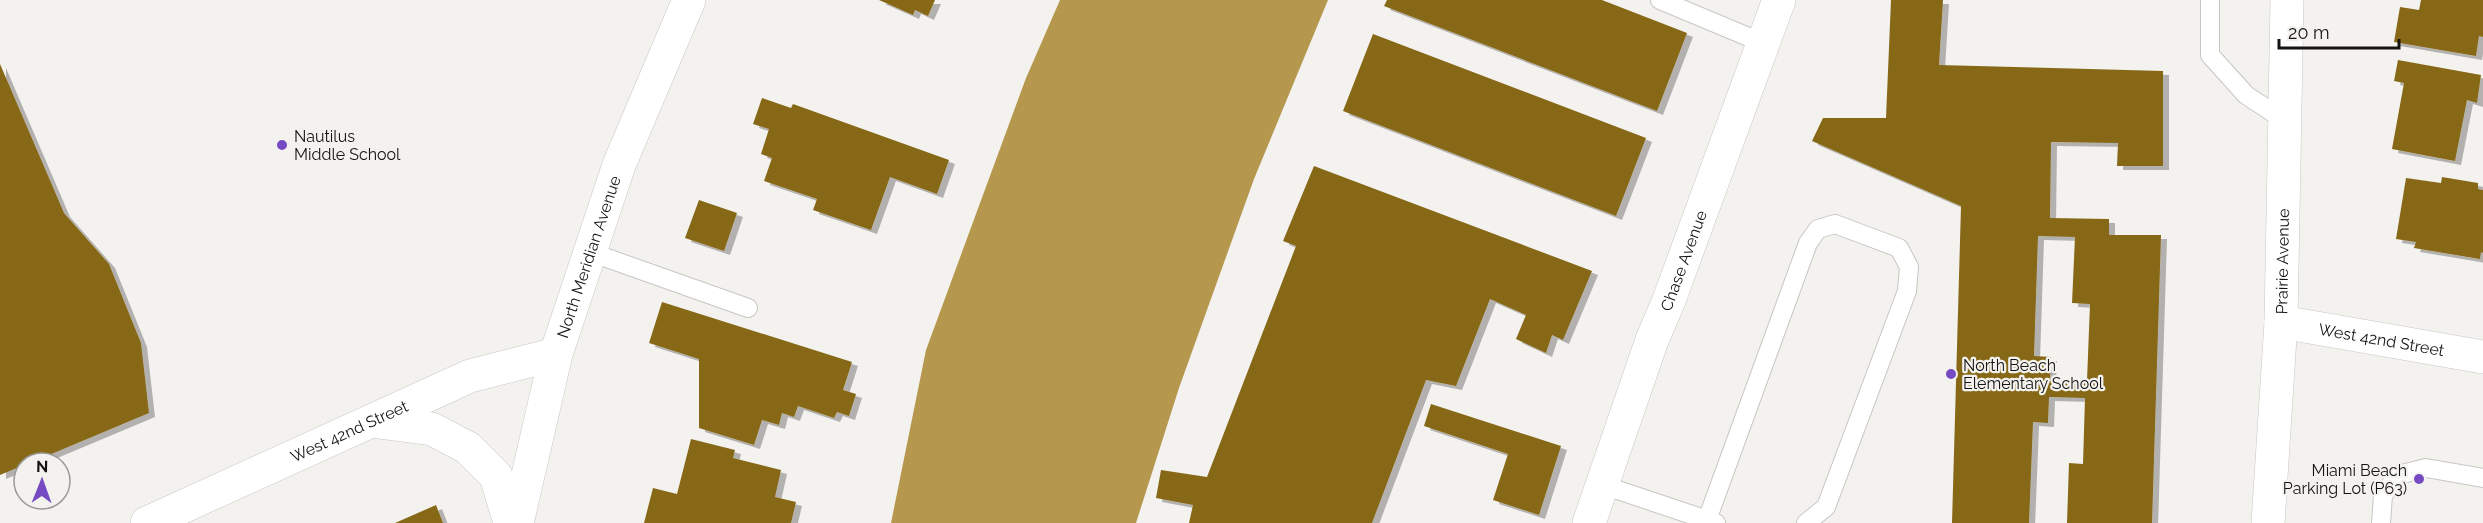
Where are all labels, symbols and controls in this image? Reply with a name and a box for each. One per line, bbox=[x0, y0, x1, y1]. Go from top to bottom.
scale bar bbox=[2279, 12, 2399, 50]
text: 20 m bbox=[2288, 22, 2330, 43]
place label: Nautilus Middle School bbox=[294, 127, 401, 164]
marker: Nautilus Middle School bbox=[275, 138, 289, 152]
street label: North Meridian Avenue bbox=[553, 173, 624, 340]
street label: Chase Avenue bbox=[1656, 208, 1711, 314]
street label: Prairie Avenue bbox=[2272, 208, 2293, 315]
street label: West 42nd Street bbox=[2317, 319, 2446, 360]
place label: North Beach Elementary School bbox=[1963, 356, 2104, 393]
marker: North Beach Elementary School bbox=[1944, 367, 1958, 381]
street label: West 42nd Street bbox=[287, 396, 411, 466]
north arrow bbox=[12, 451, 72, 511]
text: N bbox=[36, 457, 49, 476]
place label: Miami Beach Parking Lot (P63) bbox=[2283, 461, 2407, 498]
marker: Miami Beach Parking Lot (P63) bbox=[2412, 472, 2426, 486]

